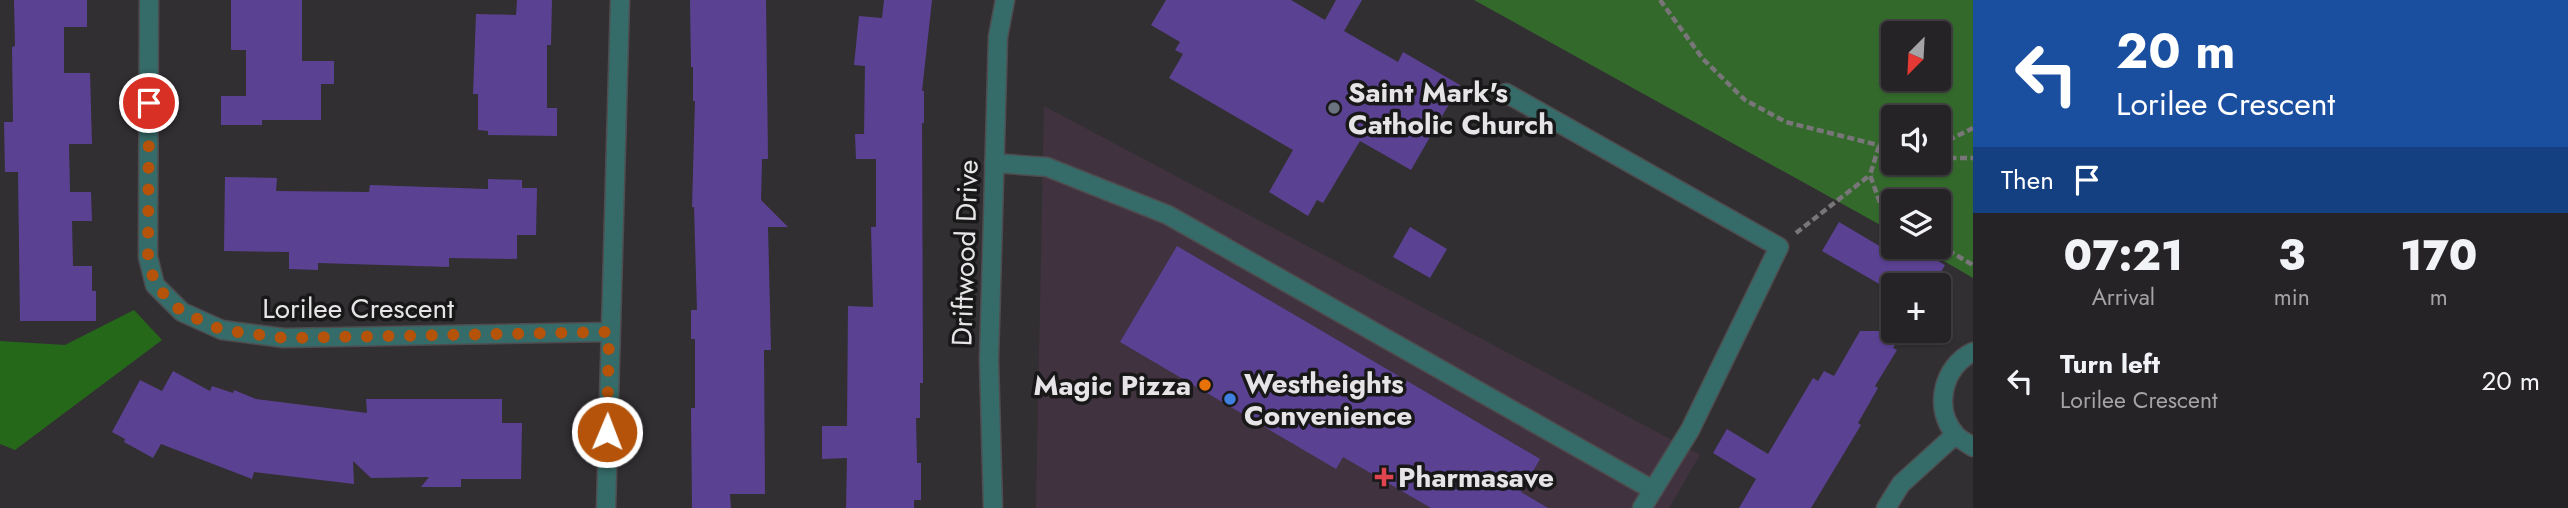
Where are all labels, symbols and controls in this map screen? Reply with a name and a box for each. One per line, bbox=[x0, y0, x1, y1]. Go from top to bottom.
text: 20 m bbox=[2116, 16, 2235, 86]
north arrow bbox=[1881, 21, 1951, 91]
map controls bbox=[1881, 21, 1951, 343]
icon: left bbox=[2001, 28, 2092, 119]
place label: Saint Mark's Catholic Church bbox=[1348, 72, 1554, 145]
pin bbox=[119, 73, 179, 133]
text: Lorilee Crescent bbox=[2116, 81, 2335, 127]
icon: arrive bbox=[130, 84, 168, 122]
marker: Saint Mark's Catholic Church bbox=[1326, 100, 1342, 116]
button: sound bbox=[1881, 105, 1951, 175]
street label: Driftwood Drive bbox=[941, 159, 989, 347]
text: Then bbox=[2001, 161, 2054, 199]
icon: arrive bbox=[2068, 161, 2106, 199]
button: layers bbox=[1881, 189, 1951, 259]
text: 07:21 bbox=[2064, 225, 2183, 286]
text: 3 bbox=[2278, 225, 2305, 286]
text: 170 bbox=[2400, 225, 2477, 286]
button: + bbox=[1881, 273, 1951, 343]
text: Arrival bbox=[2092, 280, 2155, 314]
text: min bbox=[2274, 280, 2310, 314]
text: m bbox=[2430, 280, 2448, 314]
street label: Lorilee Crescent bbox=[262, 288, 454, 329]
text: Turn left bbox=[2060, 345, 2160, 383]
icon: left bbox=[2001, 362, 2039, 400]
text: 20 m bbox=[2482, 362, 2540, 400]
place label: Westheights Convenience bbox=[1244, 363, 1412, 436]
place label: Magic Pizza bbox=[1034, 365, 1191, 406]
marker: Magic Pizza bbox=[1197, 377, 1213, 393]
text: Lorilee Crescent bbox=[2060, 383, 2218, 417]
marker: Westheights Convenience bbox=[1222, 391, 1238, 407]
position arrow bbox=[570, 395, 644, 469]
place label: Pharmasave bbox=[1398, 457, 1554, 498]
marker: Pharmasave bbox=[1376, 469, 1392, 485]

